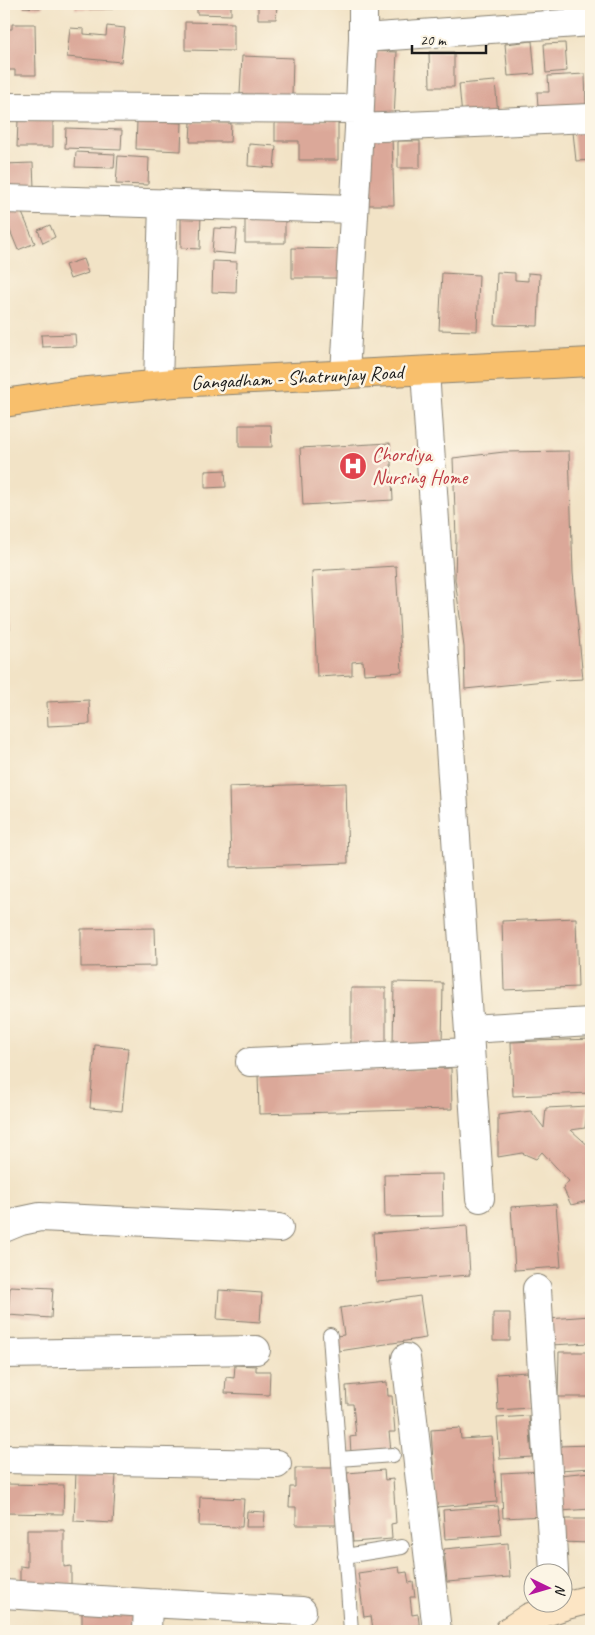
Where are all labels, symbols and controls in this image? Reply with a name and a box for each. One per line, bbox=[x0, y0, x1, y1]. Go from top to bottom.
scale bar bbox=[412, 22, 486, 54]
text: 20 m bbox=[420, 31, 447, 50]
street label: Gangadham - Shatrunjay Road bbox=[190, 359, 407, 396]
place label: Chordiya Nursing Home bbox=[372, 442, 469, 490]
hospital icon: Chordiya Nursing Home bbox=[338, 451, 368, 481]
north arrow bbox=[522, 1562, 572, 1612]
text: N bbox=[551, 1584, 569, 1596]

